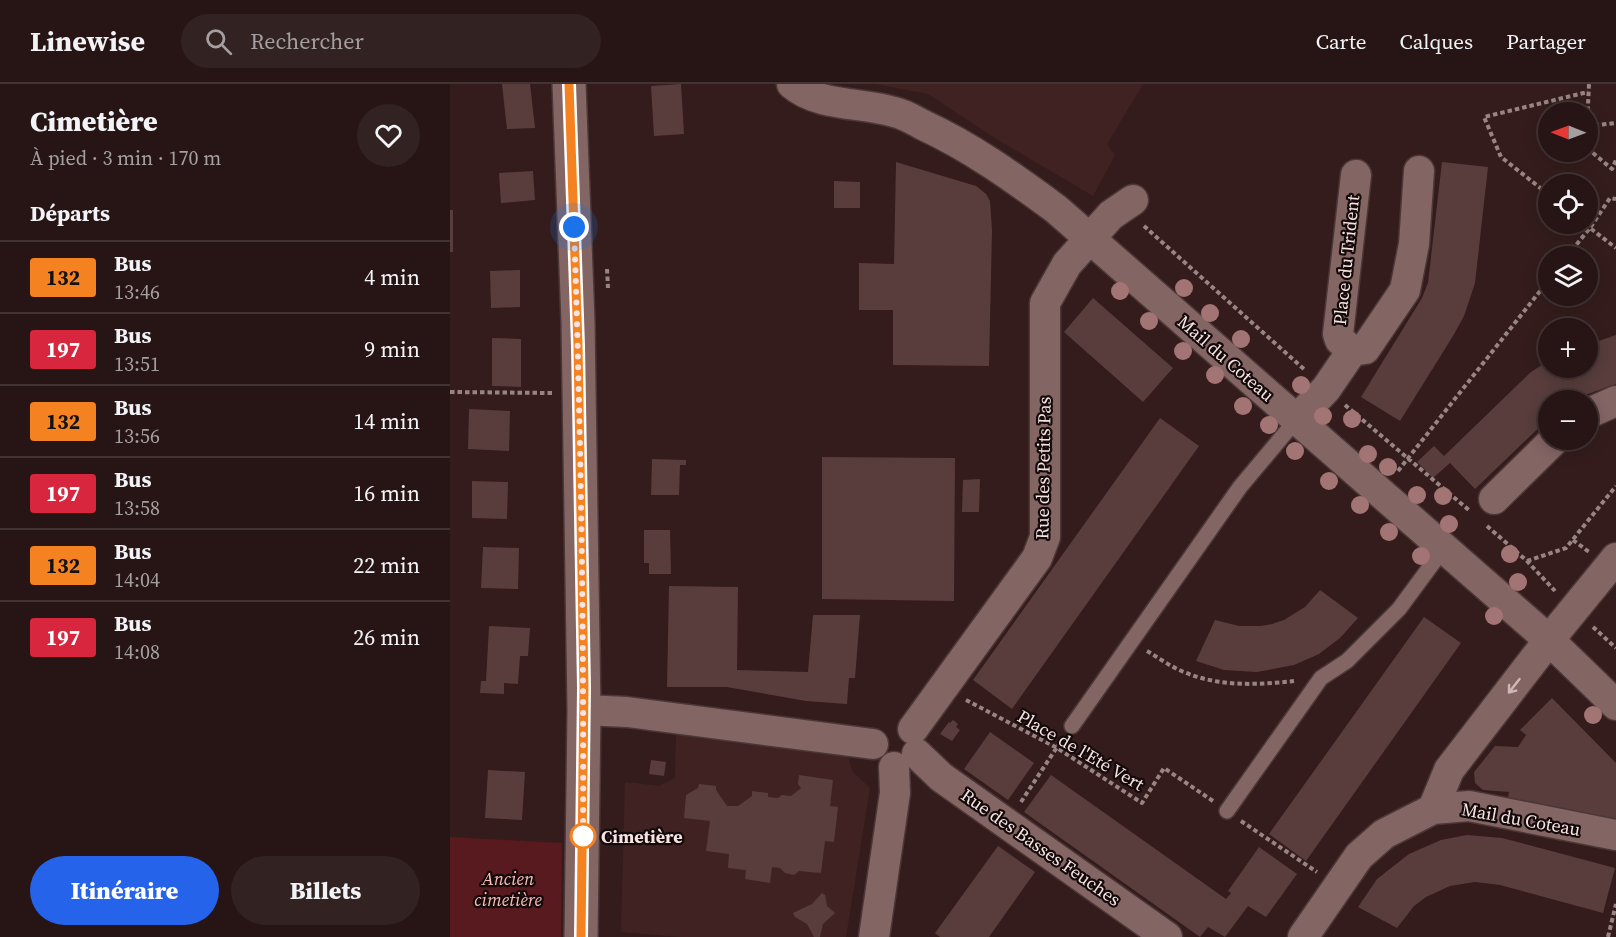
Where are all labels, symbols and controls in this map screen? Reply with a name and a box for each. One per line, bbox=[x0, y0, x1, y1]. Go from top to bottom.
search box bbox=[181, 14, 601, 68]
text: Linewise bbox=[30, 22, 145, 60]
icon: search bbox=[202, 25, 235, 58]
text: Rechercher bbox=[250, 26, 364, 56]
text: Carte bbox=[1316, 27, 1366, 56]
text: Calques bbox=[1399, 27, 1473, 56]
text: Partager bbox=[1506, 27, 1586, 56]
text: Cimetière bbox=[30, 102, 158, 140]
north arrow bbox=[1538, 102, 1598, 162]
map controls bbox=[1538, 102, 1598, 450]
button: heart bbox=[357, 104, 420, 167]
text: À pied · 3 min · 170 m bbox=[30, 144, 221, 172]
button: locate bbox=[1538, 174, 1598, 234]
street label: Place du Trident bbox=[1327, 193, 1365, 326]
text: Départs bbox=[30, 198, 110, 228]
your location bbox=[559, 212, 589, 242]
button: layers bbox=[1538, 246, 1598, 306]
text: Bus bbox=[114, 248, 151, 278]
text: 4 min bbox=[364, 262, 420, 292]
text: 132 bbox=[46, 263, 80, 292]
text: 13:46 bbox=[114, 278, 160, 306]
street label: Mail du Coteau bbox=[1172, 309, 1280, 407]
button: + bbox=[1538, 318, 1598, 378]
text: Bus bbox=[114, 320, 151, 350]
text: 9 min bbox=[364, 334, 420, 364]
text: 197 bbox=[46, 335, 80, 364]
text: 13:51 bbox=[114, 350, 160, 378]
button: − bbox=[1538, 390, 1598, 450]
text: Bus bbox=[114, 392, 151, 422]
street label: Rue des Petits Pas bbox=[1029, 396, 1057, 540]
text: 14 min bbox=[353, 406, 420, 436]
text: 132 bbox=[46, 407, 80, 436]
text: 13:56 bbox=[114, 422, 160, 450]
text: Bus bbox=[114, 464, 151, 494]
text: 16 min bbox=[353, 478, 420, 508]
text: 197 bbox=[46, 479, 80, 508]
text: 13:58 bbox=[114, 494, 160, 522]
text: Bus bbox=[114, 536, 151, 566]
text: 22 min bbox=[353, 550, 420, 580]
text: 132 bbox=[46, 551, 80, 580]
text: 14:04 bbox=[114, 566, 160, 594]
text: Bus bbox=[114, 608, 151, 638]
text: 26 min bbox=[353, 622, 420, 652]
text: 197 bbox=[46, 623, 80, 652]
text: 14:08 bbox=[114, 638, 160, 666]
one-way arrow bbox=[1508, 678, 1521, 694]
street label: Place de l'Eté Vert bbox=[1013, 704, 1149, 796]
street label: Rue des Basses Feuches bbox=[956, 782, 1126, 912]
street label: Mail du Coteau bbox=[1460, 796, 1582, 842]
marker: Cimetière bbox=[570, 823, 596, 849]
place label: Cimetière bbox=[601, 824, 683, 849]
button: Itinéraire bbox=[30, 856, 219, 925]
button: Billets bbox=[231, 856, 420, 925]
park label: Ancien cimetière bbox=[474, 866, 543, 912]

